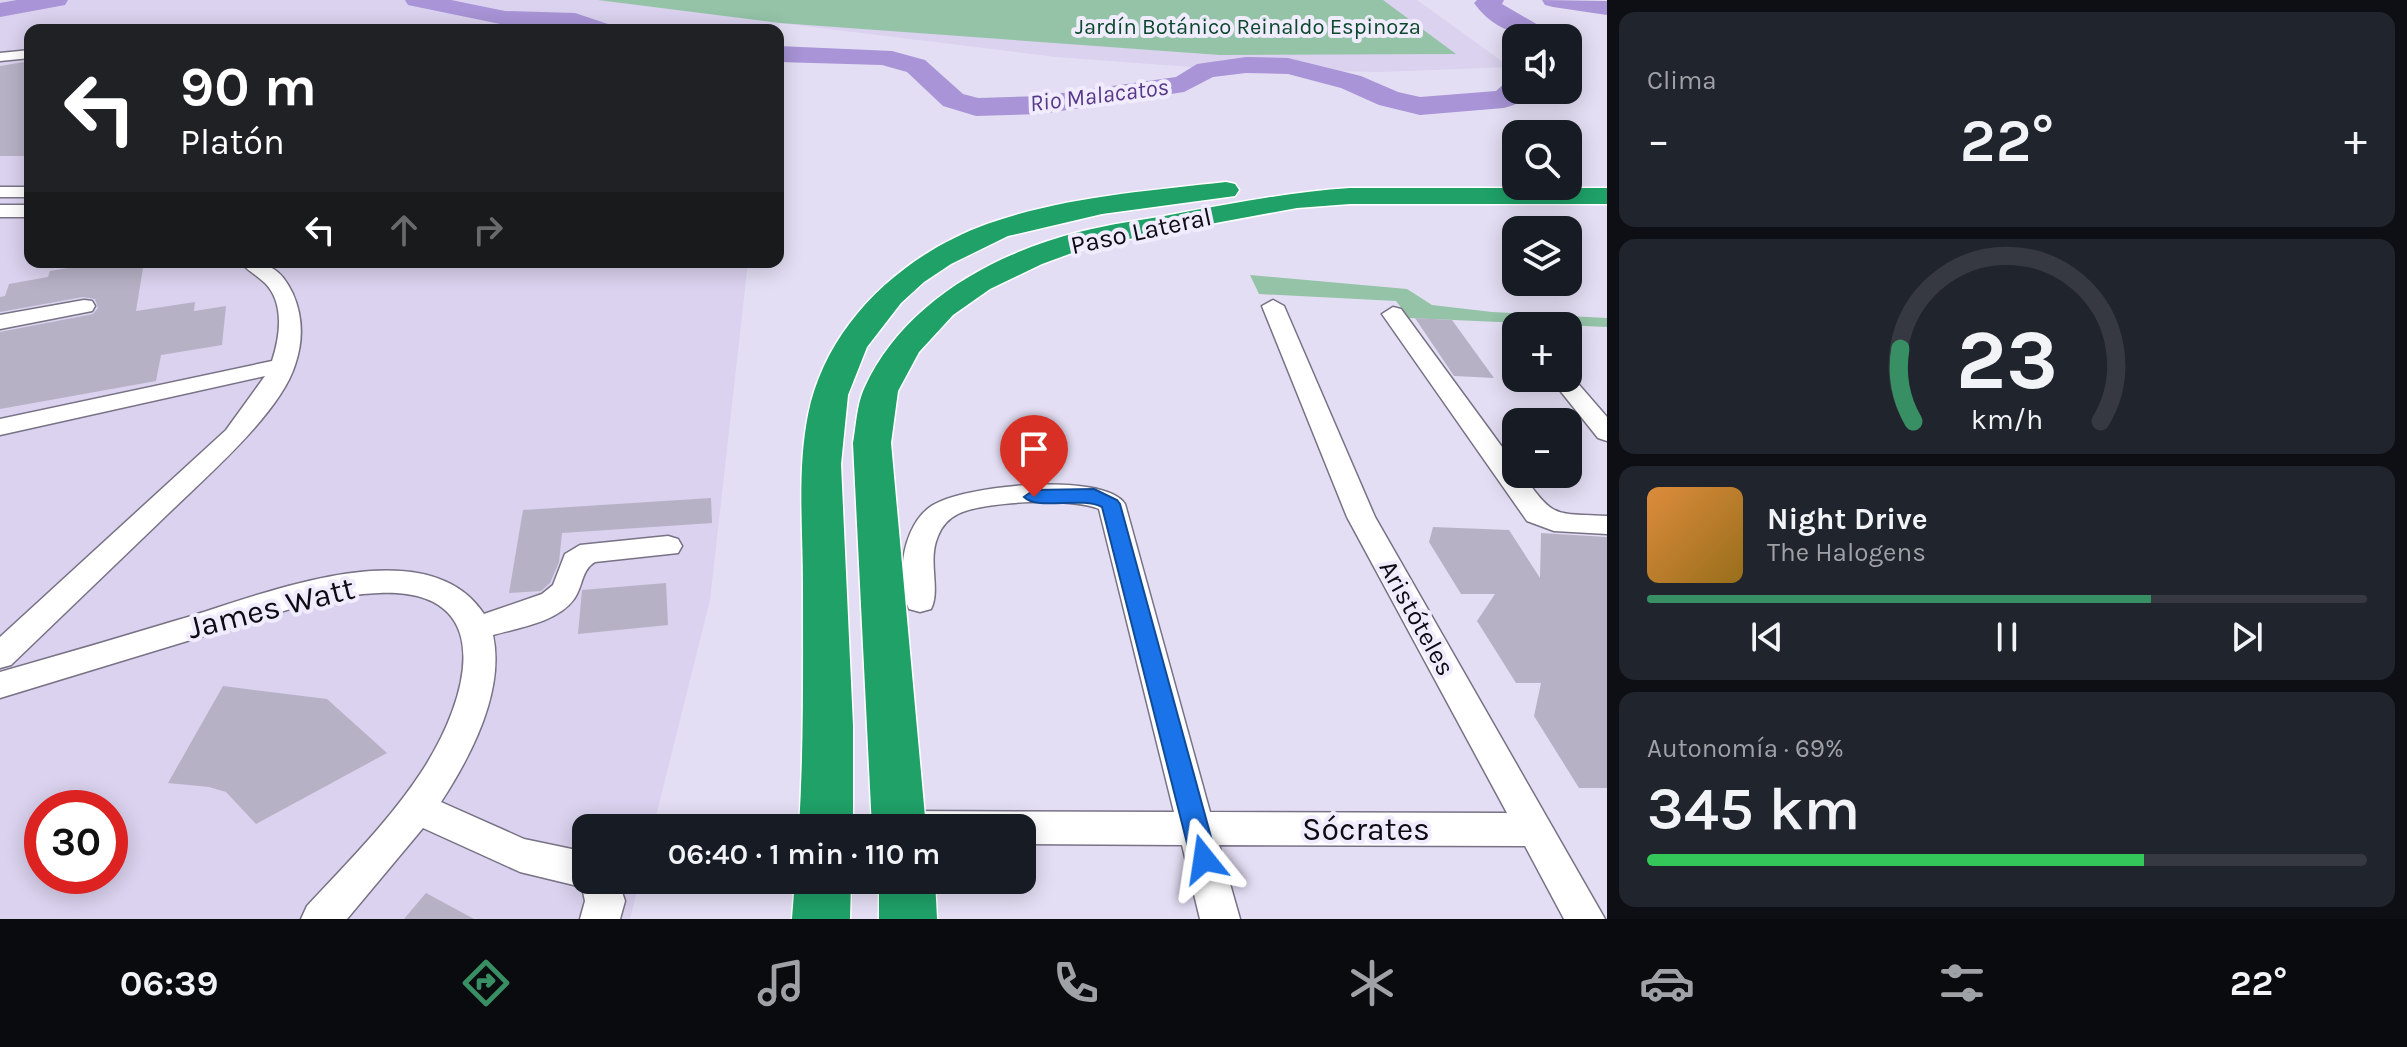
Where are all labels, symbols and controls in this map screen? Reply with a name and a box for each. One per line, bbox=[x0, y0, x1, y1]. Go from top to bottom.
park label: Jardín Botánico Reinaldo Espinoza bbox=[1075, 14, 1421, 40]
map controls bbox=[1502, 24, 1582, 488]
button: sound bbox=[1502, 24, 1582, 104]
text: 90 m bbox=[180, 54, 317, 119]
icon: left bbox=[48, 56, 152, 160]
text: Clima bbox=[1647, 65, 1717, 96]
water label: Rio Malacatos bbox=[1028, 73, 1170, 117]
text: 22° bbox=[1960, 106, 2054, 176]
text: − bbox=[1647, 115, 1670, 166]
text: + bbox=[2344, 115, 2367, 166]
button: search bbox=[1502, 120, 1582, 200]
text: Platón bbox=[180, 121, 285, 163]
street label: Paso Lateral bbox=[1068, 201, 1214, 261]
icon: left bbox=[298, 208, 342, 252]
icon: ahead bbox=[382, 208, 426, 252]
icon: right bbox=[466, 208, 510, 252]
button: layers bbox=[1502, 216, 1582, 296]
button: + bbox=[1502, 312, 1582, 392]
text: 23 bbox=[1956, 312, 2058, 409]
text: km/h bbox=[1971, 403, 2043, 436]
button: − bbox=[1502, 408, 1582, 488]
pin bbox=[1000, 415, 1068, 497]
icon: arrive bbox=[1012, 427, 1056, 471]
text: Night Drive bbox=[1767, 501, 1928, 537]
text: The Halogens bbox=[1767, 537, 1926, 568]
street label: Aristóteles bbox=[1373, 555, 1461, 681]
street label: James Watt bbox=[184, 569, 358, 647]
icon: previous bbox=[1745, 615, 1789, 659]
icon: pause bbox=[1985, 615, 2029, 659]
icon: next bbox=[2225, 615, 2269, 659]
text: Autonomía · 69% bbox=[1647, 733, 1844, 764]
text: 345 km bbox=[1647, 774, 1860, 844]
speed limit sign: 30 bbox=[24, 790, 128, 894]
street label: Sócrates bbox=[1302, 811, 1430, 848]
position arrow bbox=[1162, 817, 1246, 901]
text: 06:40 · 1 min · 110 m bbox=[668, 836, 940, 872]
icon: directions bbox=[458, 955, 514, 1011]
icon: music bbox=[753, 955, 809, 1011]
icon: phone bbox=[1048, 955, 1104, 1011]
icon: climate bbox=[1344, 955, 1400, 1011]
icon: car bbox=[1639, 955, 1695, 1011]
icon: filters bbox=[1934, 955, 1990, 1011]
text: 06:39 bbox=[120, 962, 218, 1004]
text: 22° bbox=[2230, 962, 2287, 1004]

